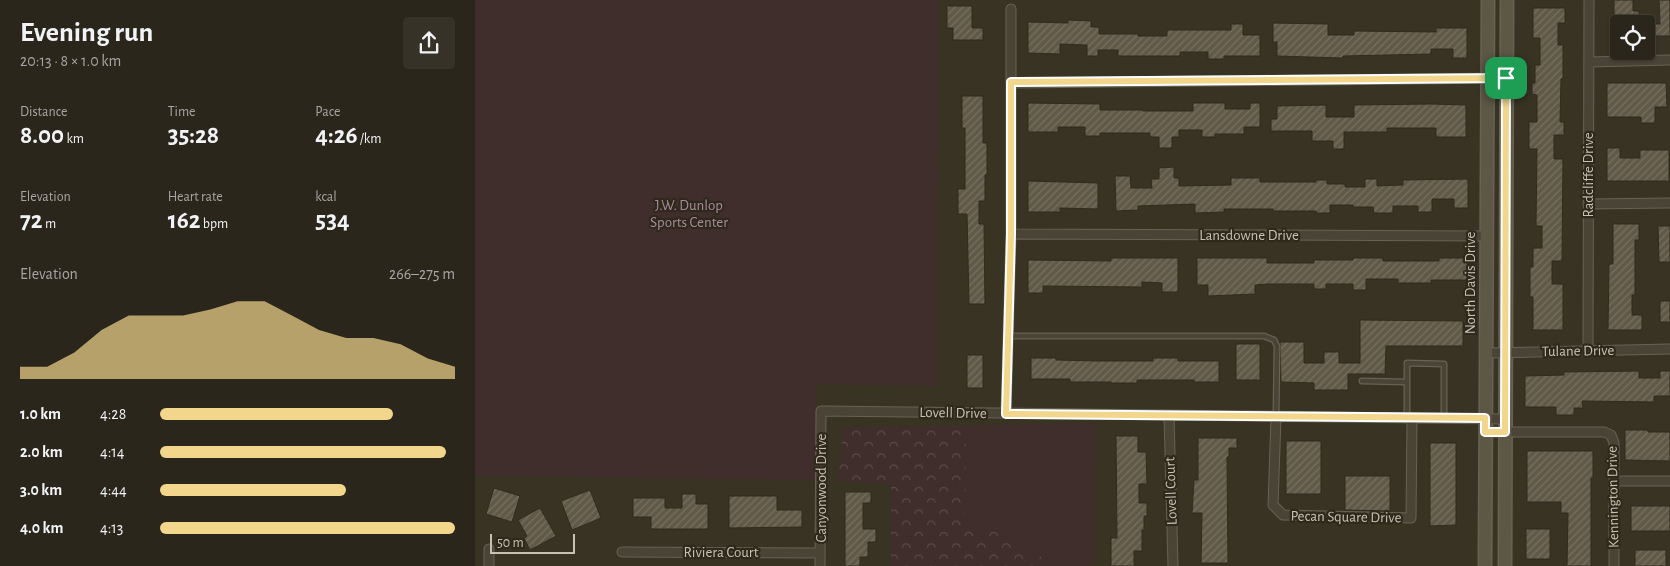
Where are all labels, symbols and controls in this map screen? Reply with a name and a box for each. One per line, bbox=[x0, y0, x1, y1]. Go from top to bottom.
map controls bbox=[1610, 15, 1655, 60]
button: locate bbox=[1610, 15, 1655, 60]
button: share bbox=[403, 17, 455, 69]
text: Evening run bbox=[20, 19, 153, 47]
text: 20:13 · 8 × 1.0 km bbox=[20, 53, 121, 69]
pin bbox=[1485, 57, 1527, 99]
icon: arrive bbox=[1492, 64, 1520, 92]
text: Distance bbox=[20, 105, 67, 119]
text: Time bbox=[168, 105, 196, 119]
text: Pace bbox=[315, 105, 341, 119]
text: 8.00 bbox=[20, 123, 64, 148]
text: 35:28 bbox=[168, 123, 219, 148]
text: 4:26 bbox=[315, 123, 357, 148]
text: km bbox=[64, 132, 84, 146]
text: /km bbox=[357, 132, 381, 146]
street label: Radcliffe Drive bbox=[1581, 132, 1596, 218]
text: Elevation bbox=[20, 190, 71, 204]
text: Heart rate bbox=[168, 190, 223, 204]
text: kcal bbox=[315, 190, 337, 204]
park label: J.W. Dunlop Sports Center bbox=[650, 198, 728, 230]
text: 72 bbox=[20, 208, 43, 233]
text: 162 bbox=[168, 208, 201, 233]
text: 534 bbox=[315, 208, 349, 233]
text: m bbox=[43, 217, 56, 231]
text: bpm bbox=[201, 217, 228, 231]
street label: Lansdowne Drive bbox=[1199, 228, 1299, 243]
street label: North Davis Drive bbox=[1463, 232, 1478, 334]
text: Elevation bbox=[20, 266, 78, 282]
text: 266–275 m bbox=[389, 266, 455, 282]
street label: Tulane Drive bbox=[1542, 343, 1615, 359]
street label: Lovell Drive bbox=[919, 405, 987, 421]
text: 1.0 km bbox=[20, 406, 61, 422]
text: 4:28 bbox=[100, 406, 126, 422]
street label: Canyonwood Drive bbox=[814, 433, 829, 542]
text: 2.0 km bbox=[20, 444, 63, 460]
text: 4:14 bbox=[100, 444, 125, 460]
street label: Kennington Drive bbox=[1605, 446, 1621, 548]
street label: Lovell Court bbox=[1162, 456, 1180, 525]
text: 3.0 km bbox=[20, 482, 62, 498]
text: 4:44 bbox=[100, 482, 127, 498]
street label: Pecan Square Drive bbox=[1290, 509, 1402, 525]
text: 4.0 km bbox=[20, 520, 63, 536]
text: 4:13 bbox=[100, 520, 123, 536]
scale bar bbox=[490, 531, 575, 554]
text: 50 m bbox=[497, 536, 524, 550]
street label: Riviera Court bbox=[684, 545, 759, 560]

